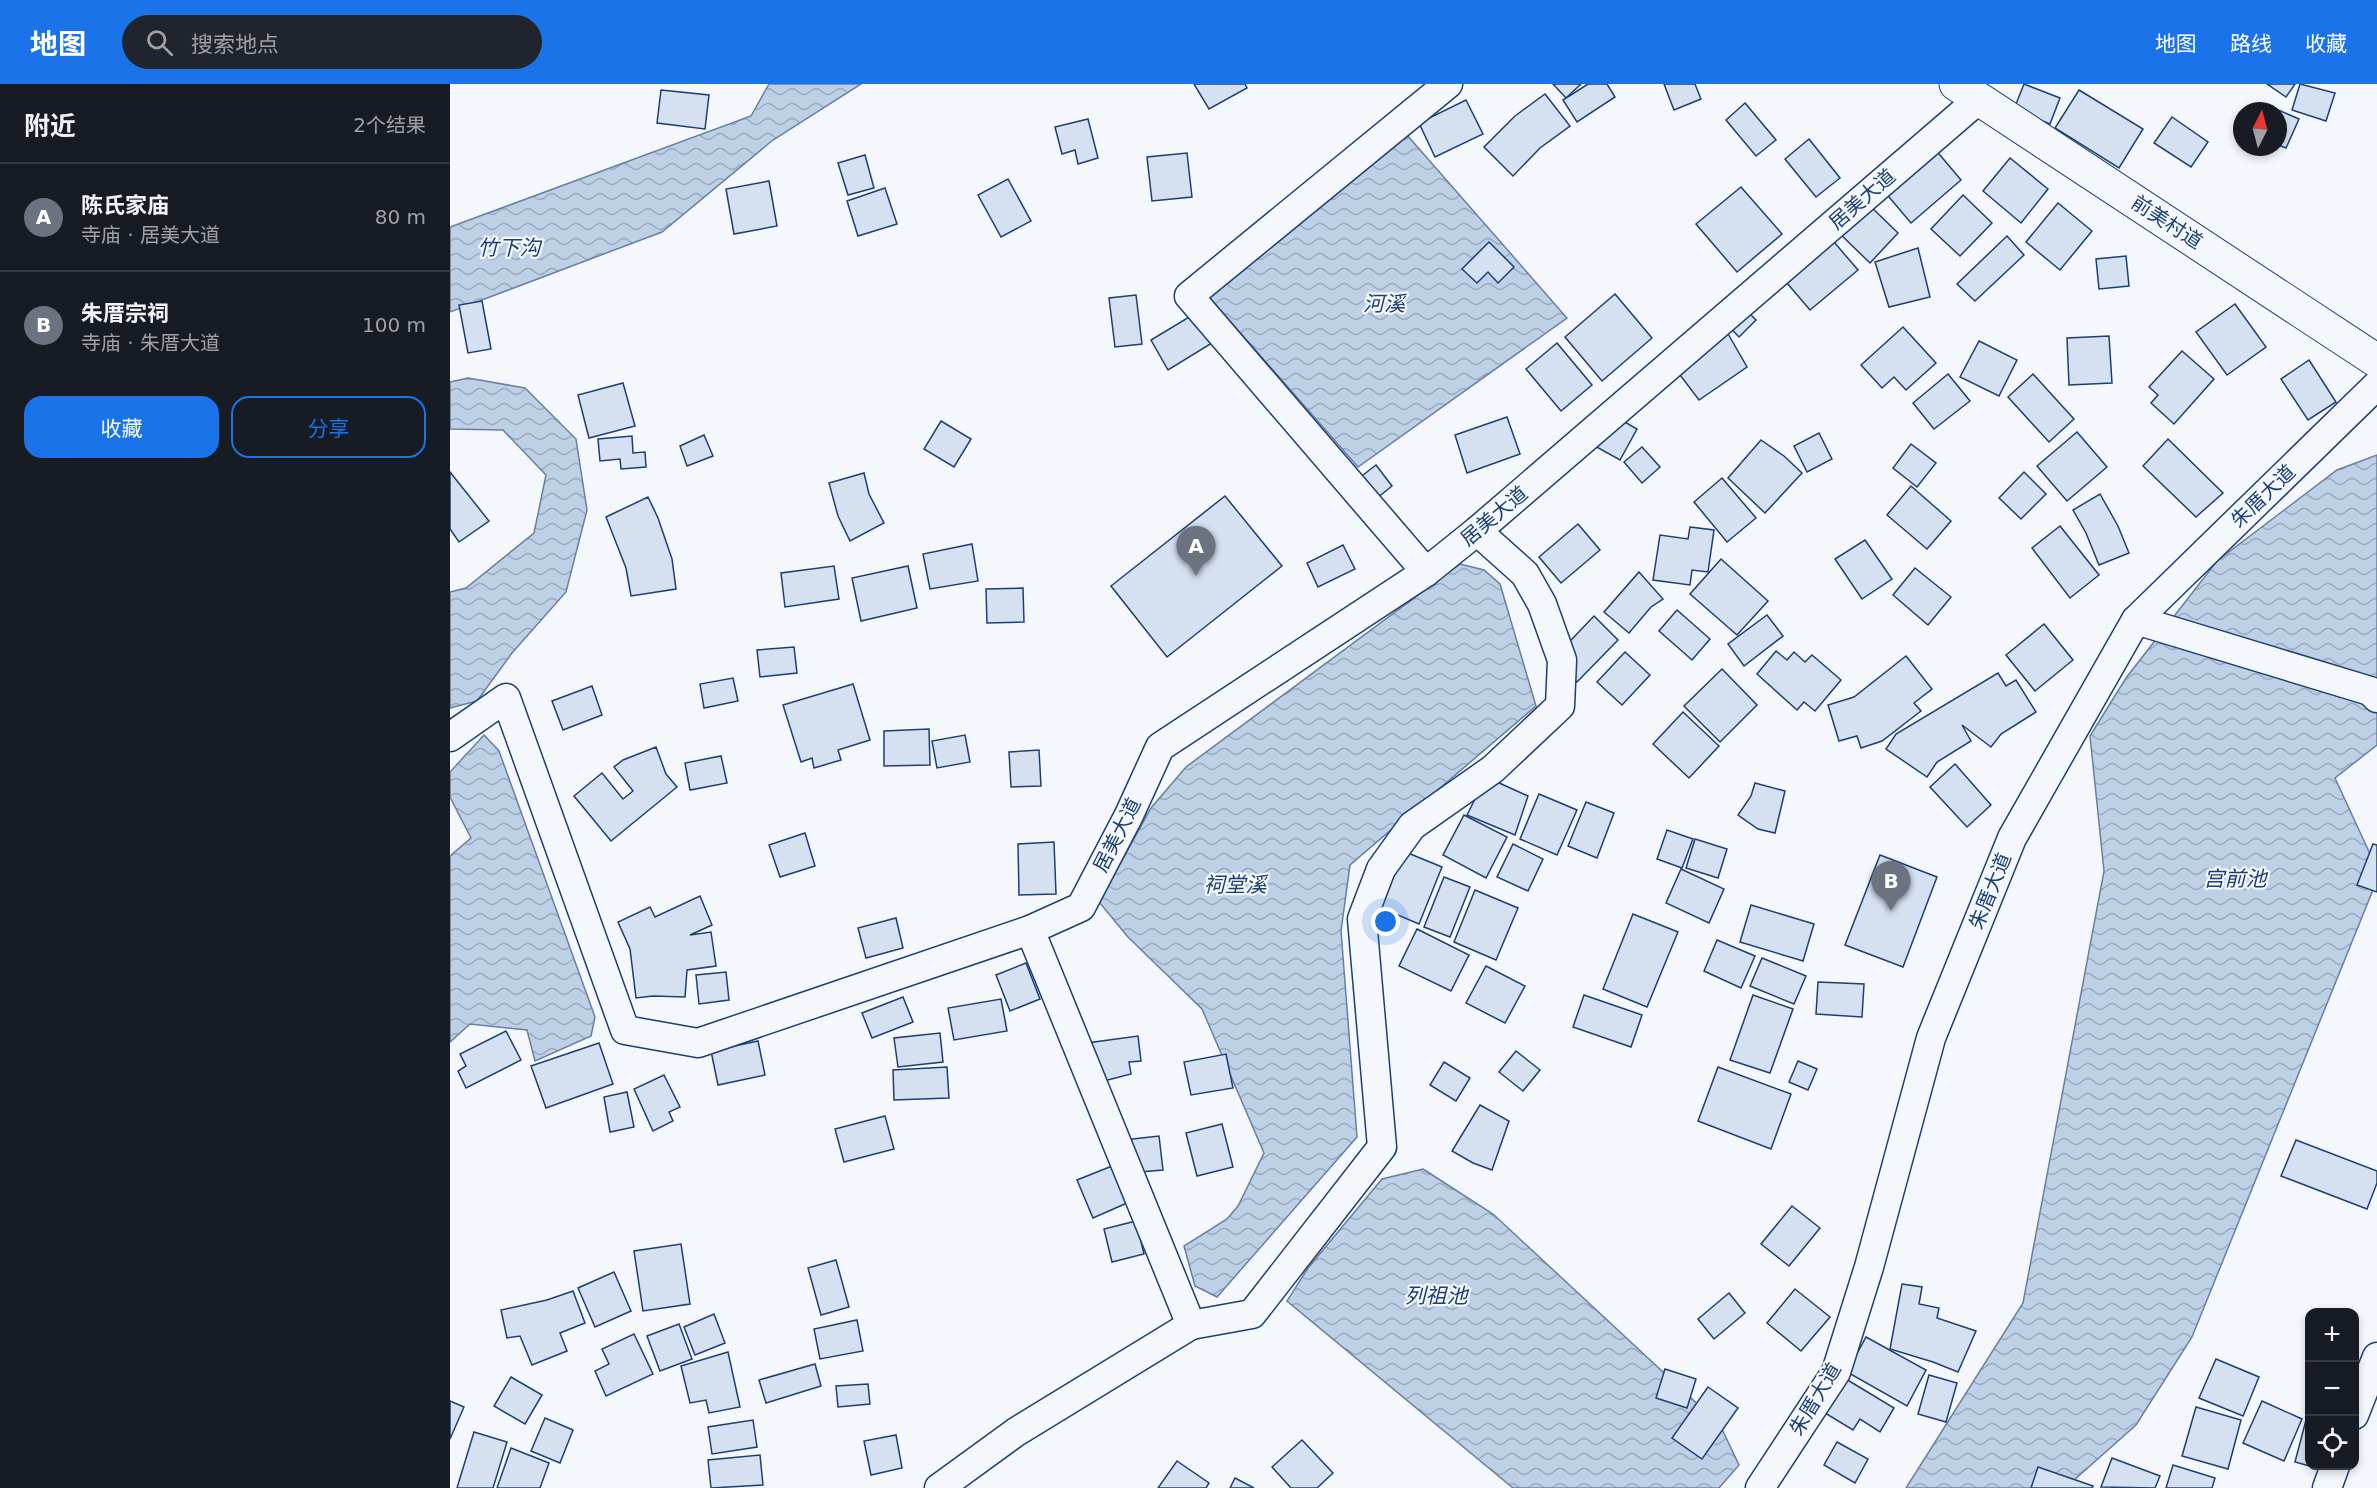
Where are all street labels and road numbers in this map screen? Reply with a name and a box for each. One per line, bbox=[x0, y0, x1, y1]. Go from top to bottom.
street label: 居美大道 bbox=[1824, 164, 1900, 234]
street label: 前美村道 bbox=[2127, 190, 2207, 254]
street label: 朱厝大道 bbox=[2226, 460, 2300, 532]
street label: 居美大道 bbox=[1456, 481, 1532, 551]
street label: 居美大道 bbox=[1088, 794, 1146, 876]
street label: 朱厝大道 bbox=[1964, 849, 2016, 933]
street label: 朱厝大道 bbox=[1784, 1359, 1846, 1439]

